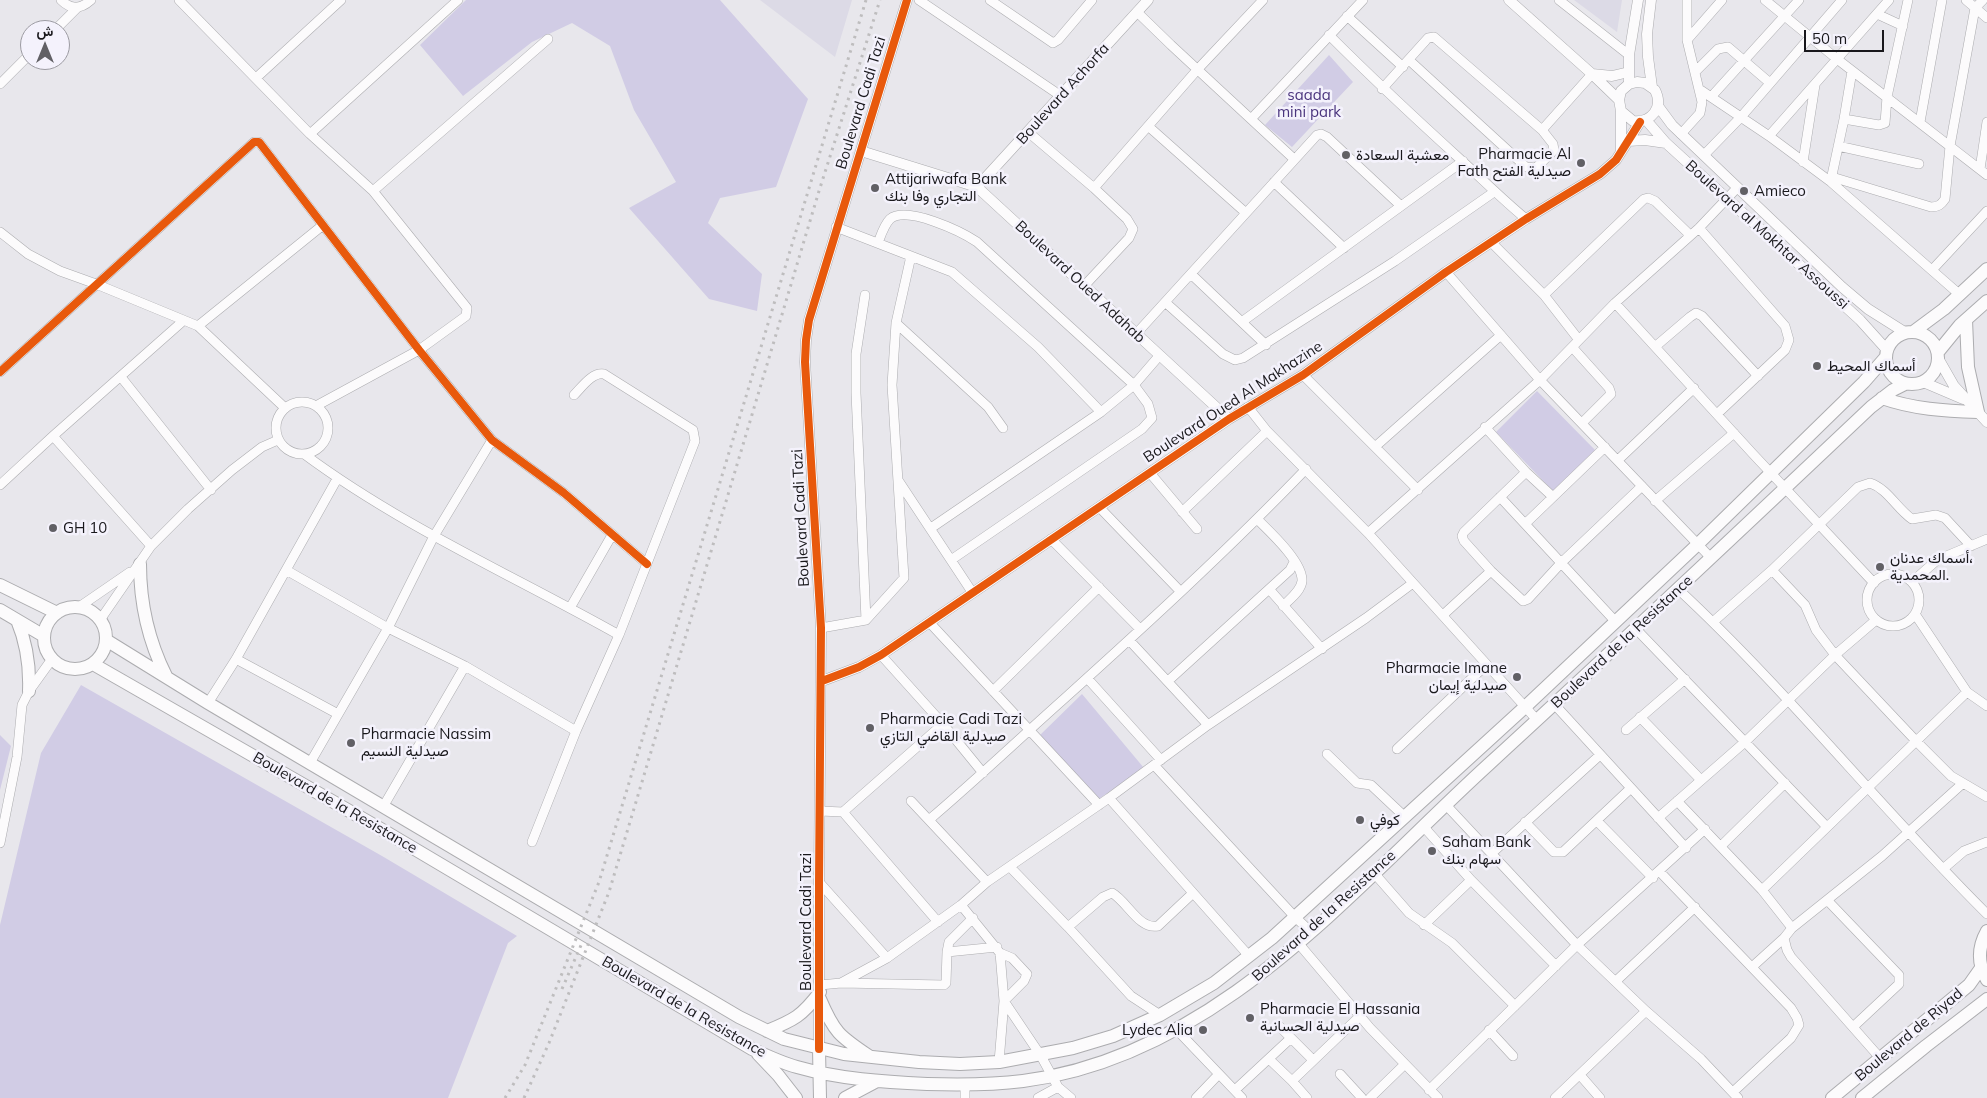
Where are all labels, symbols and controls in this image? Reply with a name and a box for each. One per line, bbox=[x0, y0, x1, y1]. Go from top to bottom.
north arrow bbox=[20, 20, 70, 70]
scale bar bbox=[1807, 20, 1887, 52]
text: ش bbox=[37, 22, 53, 40]
text: 50 m bbox=[1812, 29, 1847, 48]
street label: Boulevard Cadi Tazi bbox=[832, 34, 890, 172]
street label: Boulevard Achorfa bbox=[1013, 40, 1113, 148]
park label: saada mini park bbox=[1277, 86, 1341, 121]
place label: Pharmacie Al Fath صيدلية الفتح bbox=[1458, 145, 1571, 180]
place label: معشبة السعادة bbox=[1356, 146, 1449, 164]
marker: معشبة السعادة bbox=[1340, 149, 1352, 161]
marker: Pharmacie Al Fath صيدلية الفتح bbox=[1575, 157, 1587, 169]
street label: Boulevard al Mokhtar Assoussi bbox=[1682, 157, 1852, 313]
place label: Attijariwafa Bank التجاري وفا بنك bbox=[885, 170, 1007, 205]
marker: Attijariwafa Bank التجاري وفا بنك bbox=[869, 182, 881, 194]
place label: Amieco bbox=[1754, 182, 1806, 200]
marker: Amieco bbox=[1738, 185, 1750, 197]
street label: Boulevard Oued Adahab bbox=[1011, 217, 1149, 347]
street label: Boulevard Oued Al Makhazine bbox=[1140, 337, 1326, 467]
place label: أسماك المحيط bbox=[1827, 357, 1915, 375]
marker: أسماك المحيط bbox=[1811, 360, 1823, 372]
street label: Boulevard Cadi Tazi bbox=[788, 449, 814, 587]
place label: GH 10 bbox=[63, 519, 107, 537]
marker: GH 10 bbox=[47, 522, 59, 534]
place label: أسماك عدنان، المحمدية. bbox=[1890, 549, 1973, 584]
marker: أسماك عدنان، المحمدية. bbox=[1874, 561, 1886, 573]
street label: Boulevard de la Resistance bbox=[1548, 572, 1696, 712]
place label: Pharmacie Imane صيدلية إيمان bbox=[1386, 659, 1507, 694]
marker: Pharmacie Imane صيدلية إيمان bbox=[1511, 671, 1523, 683]
place label: Pharmacie Cadi Tazi صيدلية القاضي التازي bbox=[880, 710, 1022, 745]
marker: Pharmacie Cadi Tazi صيدلية القاضي التازي bbox=[864, 722, 876, 734]
place label: Pharmacie Nassim صيدلية النسيم bbox=[361, 725, 491, 760]
marker: Pharmacie Nassim صيدلية النسيم bbox=[345, 737, 357, 749]
street label: Boulevard de la Resistance bbox=[250, 748, 420, 858]
place label: كوفي bbox=[1370, 811, 1400, 829]
marker: كوفي bbox=[1354, 814, 1366, 826]
place label: Saham Bank سهام بنك bbox=[1442, 833, 1531, 868]
marker: Saham Bank سهام بنك bbox=[1426, 845, 1438, 857]
street label: Boulevard de la Resistance bbox=[1249, 847, 1399, 985]
street label: Boulevard Cadi Tazi bbox=[797, 853, 815, 991]
street label: Boulevard de la Resistance bbox=[599, 952, 769, 1062]
street label: Boulevard de Riyad bbox=[1852, 985, 1966, 1085]
place label: Pharmacie El Hassania صيدلية الحسانية bbox=[1260, 1000, 1420, 1035]
marker: Pharmacie El Hassania صيدلية الحسانية bbox=[1244, 1012, 1256, 1024]
place label: Lydec Alia bbox=[1122, 1021, 1193, 1039]
marker: Lydec Alia bbox=[1197, 1024, 1209, 1036]

